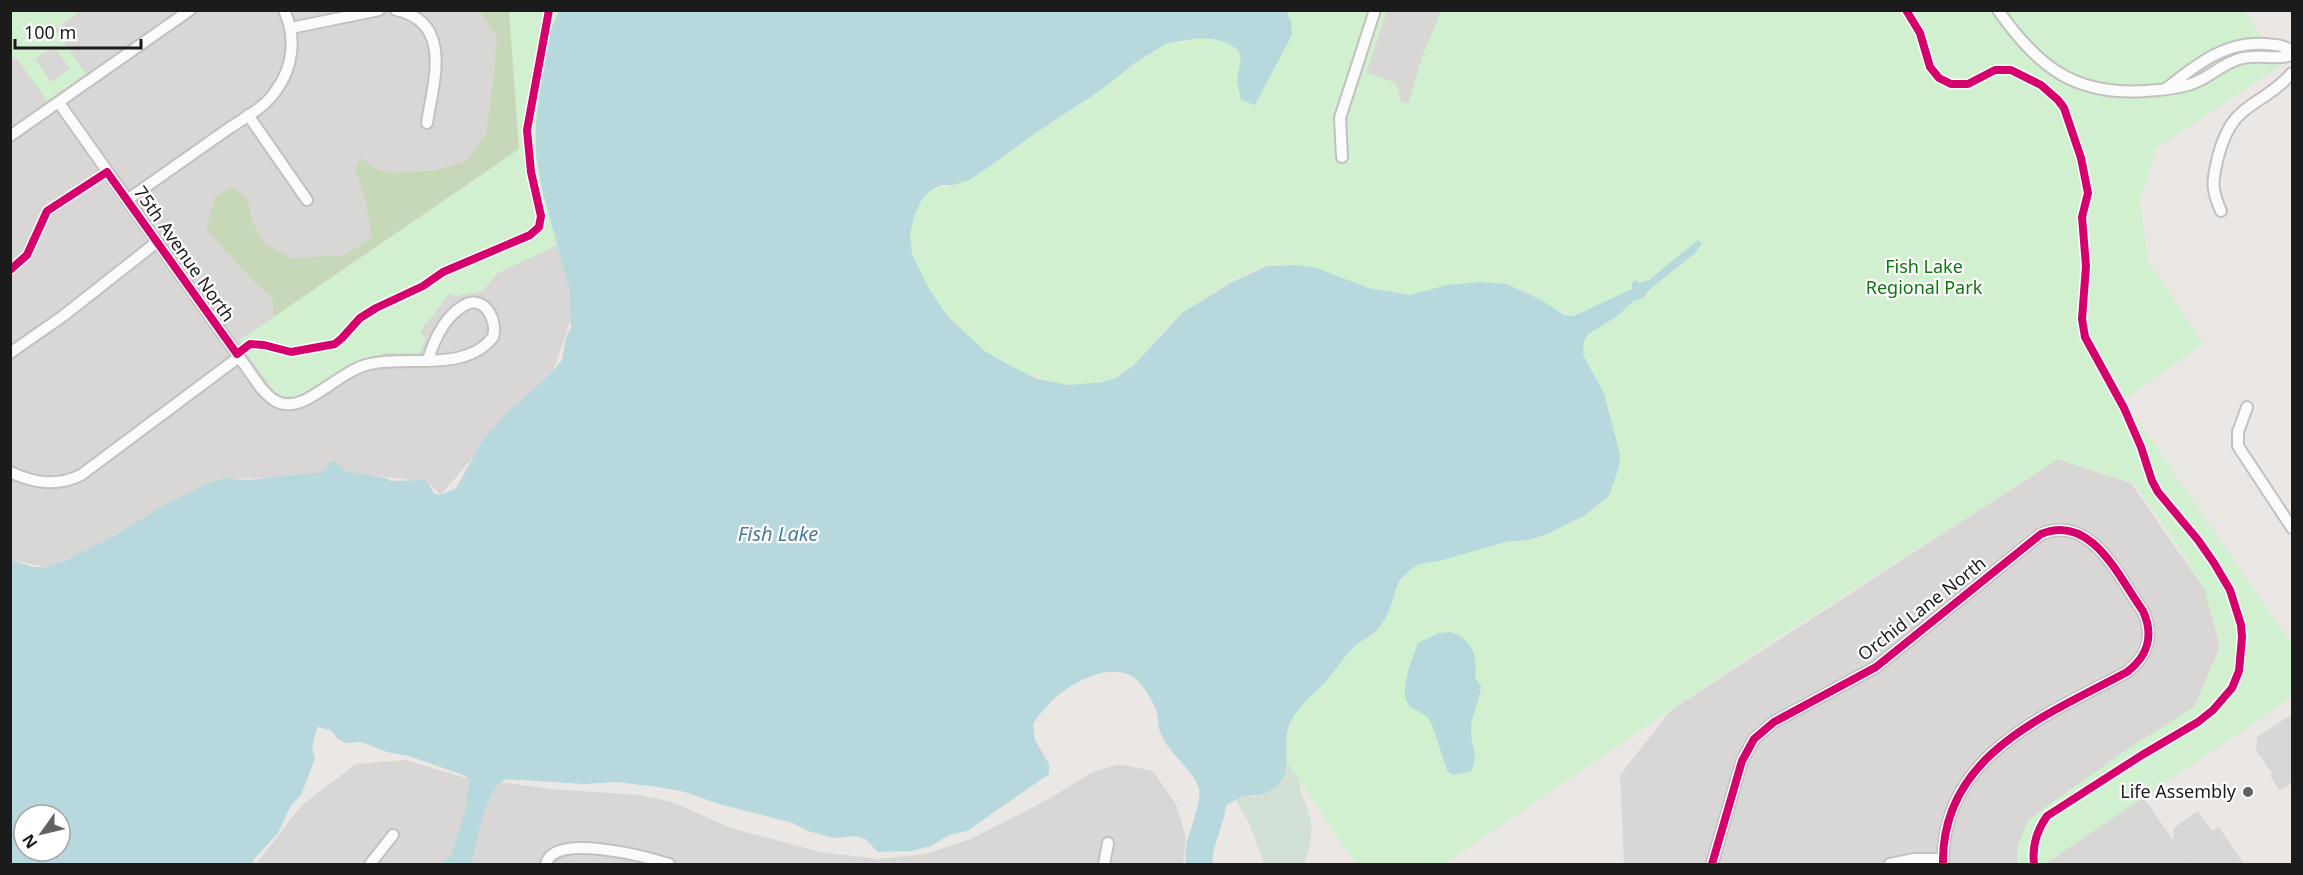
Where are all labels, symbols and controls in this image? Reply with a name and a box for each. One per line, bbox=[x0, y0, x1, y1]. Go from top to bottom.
scale bar bbox=[15, 12, 141, 50]
text: 100 m bbox=[24, 20, 76, 44]
street label: 75th Avenue North bbox=[129, 181, 241, 326]
park label: Fish Lake Regional Park bbox=[1866, 254, 1983, 299]
water label: Fish Lake bbox=[738, 520, 818, 547]
street label: Orchid Lane North bbox=[1852, 551, 1990, 666]
place label: Life Assembly bbox=[2120, 779, 2237, 803]
marker: Life Assembly bbox=[2241, 785, 2255, 799]
north arrow bbox=[12, 803, 72, 863]
text: N bbox=[17, 830, 42, 853]

